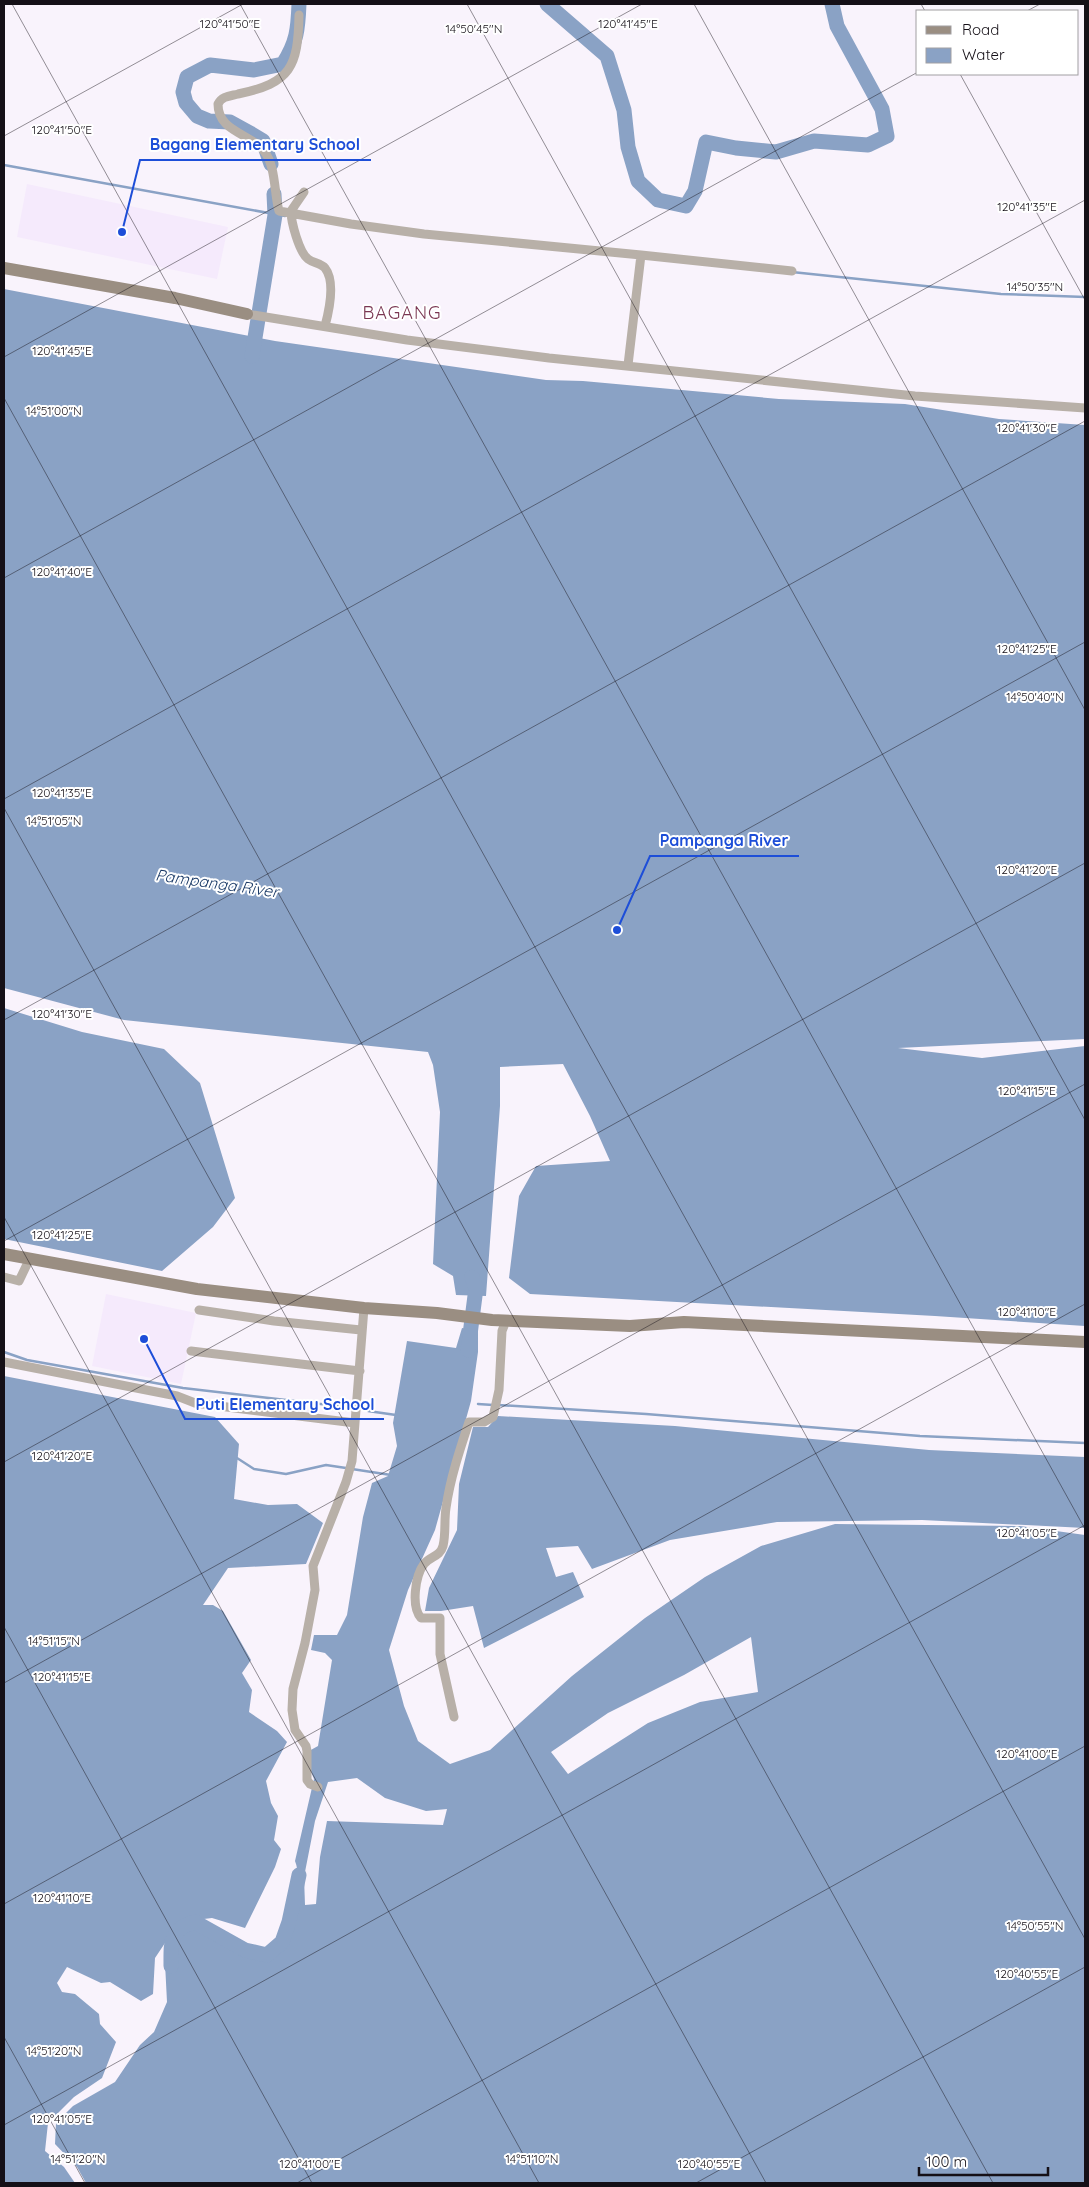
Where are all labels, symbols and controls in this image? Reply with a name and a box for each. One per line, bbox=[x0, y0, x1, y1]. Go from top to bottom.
legend bbox=[916, 10, 1079, 75]
text: 120°41'50"E bbox=[200, 16, 260, 31]
text: 120°41'45"E bbox=[598, 16, 658, 31]
text: Road bbox=[962, 20, 999, 39]
text: 14°50'45"N bbox=[446, 21, 502, 36]
text: Water bbox=[962, 45, 1005, 64]
text: 120°41'50"E bbox=[32, 122, 92, 137]
callout: Bagang Elementary School bbox=[140, 129, 371, 160]
text: Bagang Elementary School bbox=[150, 134, 360, 154]
text: 120°41'35"E bbox=[997, 199, 1057, 214]
text: 14°50'35"N bbox=[1007, 279, 1063, 294]
district label: BAGANG bbox=[362, 301, 442, 324]
text: 120°41'45"E bbox=[32, 343, 92, 358]
text: 14°51'00"N bbox=[26, 403, 82, 418]
text: 120°41'30"E bbox=[997, 420, 1057, 435]
text: 120°41'40"E bbox=[32, 564, 92, 579]
text: 120°41'25"E bbox=[997, 641, 1057, 656]
text: 14°50'40"N bbox=[1006, 689, 1064, 704]
text: 120°41'35"E bbox=[32, 785, 92, 800]
text: 14°51'05"N bbox=[27, 813, 81, 828]
callout: Pampanga River bbox=[650, 825, 799, 856]
text: Pampanga River bbox=[660, 830, 788, 850]
text: 120°41'20"E bbox=[997, 862, 1057, 877]
water label: Pampanga River bbox=[154, 864, 282, 902]
text: 120°41'30"E bbox=[32, 1006, 92, 1021]
text: 120°41'15"E bbox=[998, 1083, 1056, 1098]
text: 120°41'25"E bbox=[32, 1227, 92, 1242]
text: 120°41'10"E bbox=[998, 1304, 1056, 1319]
callout: Puti Elementary School bbox=[185, 1388, 384, 1419]
text: Puti Elementary School bbox=[195, 1394, 375, 1414]
text: 120°41'20"E bbox=[32, 1448, 92, 1463]
text: 120°41'05"E bbox=[997, 1525, 1057, 1540]
text: 14°51'15"N bbox=[28, 1633, 80, 1648]
text: 120°41'15"E bbox=[33, 1669, 91, 1684]
text: 120°41'00"E bbox=[997, 1746, 1058, 1761]
text: 120°41'10"E bbox=[33, 1890, 91, 1905]
text: 14°50'55"N bbox=[1007, 1918, 1063, 1933]
text: 120°40'55"E bbox=[996, 1966, 1058, 1981]
text: 14°51'20"N bbox=[27, 2043, 81, 2058]
text: 120°41'05"E bbox=[32, 2111, 92, 2126]
scale bar bbox=[919, 2144, 1048, 2176]
text: 14°51'20"N bbox=[51, 2151, 105, 2166]
text: 14°51'10"N bbox=[506, 2151, 558, 2166]
text: 100 m bbox=[926, 2152, 967, 2171]
text: 120°41'00"E bbox=[280, 2156, 341, 2171]
text: 120°40'55"E bbox=[678, 2156, 740, 2171]

